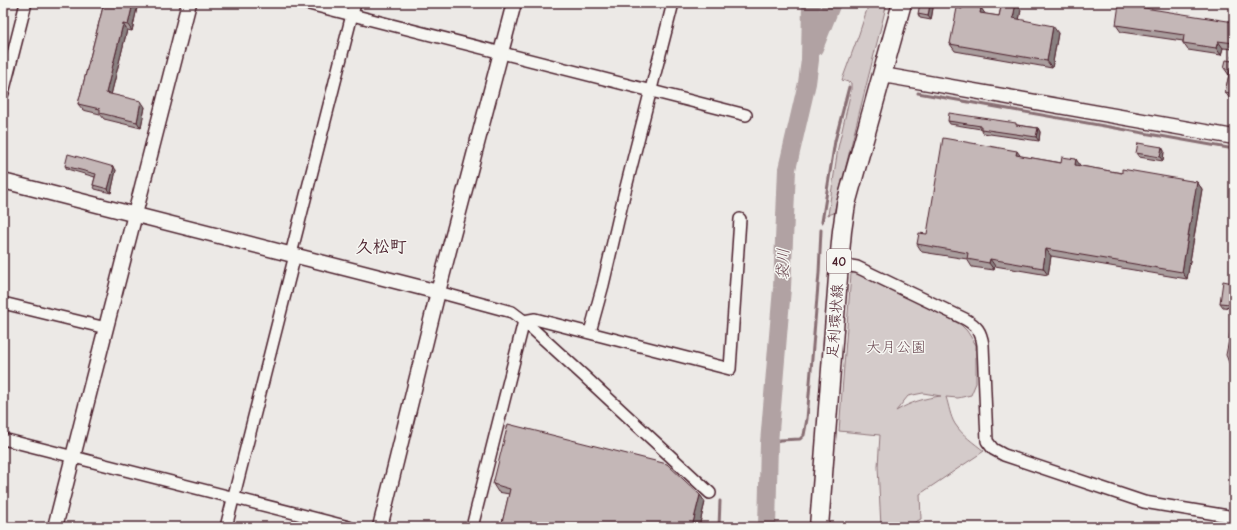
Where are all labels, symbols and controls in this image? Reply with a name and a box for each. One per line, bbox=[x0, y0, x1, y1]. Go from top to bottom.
district label: 久松町 bbox=[356, 237, 407, 256]
water label: 袋川 bbox=[773, 248, 793, 280]
road number: 40 bbox=[827, 249, 851, 273]
street label: 足利環状線 bbox=[823, 283, 847, 359]
park label: 大月公園 bbox=[866, 338, 926, 356]

